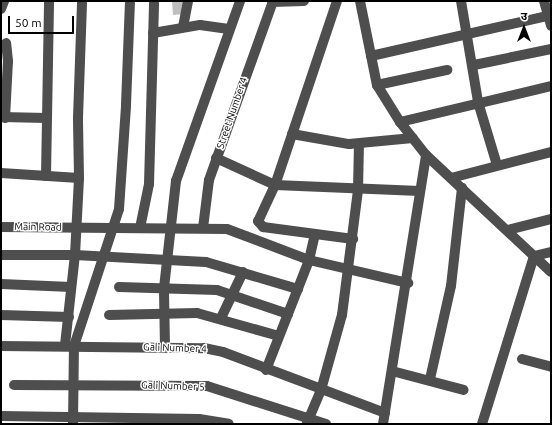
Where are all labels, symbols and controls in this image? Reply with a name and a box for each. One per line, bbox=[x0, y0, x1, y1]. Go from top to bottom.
scale bar bbox=[10, 8, 76, 34]
north arrow bbox=[504, 8, 544, 48]
text: उ bbox=[521, 10, 527, 22]
text: 50 m bbox=[15, 16, 42, 29]
street label: Street Number 4 bbox=[214, 76, 250, 150]
street label: Main Road bbox=[14, 221, 62, 233]
street label: Gali Number 4 bbox=[143, 341, 207, 355]
street label: Gali Number 5 bbox=[141, 379, 205, 393]

